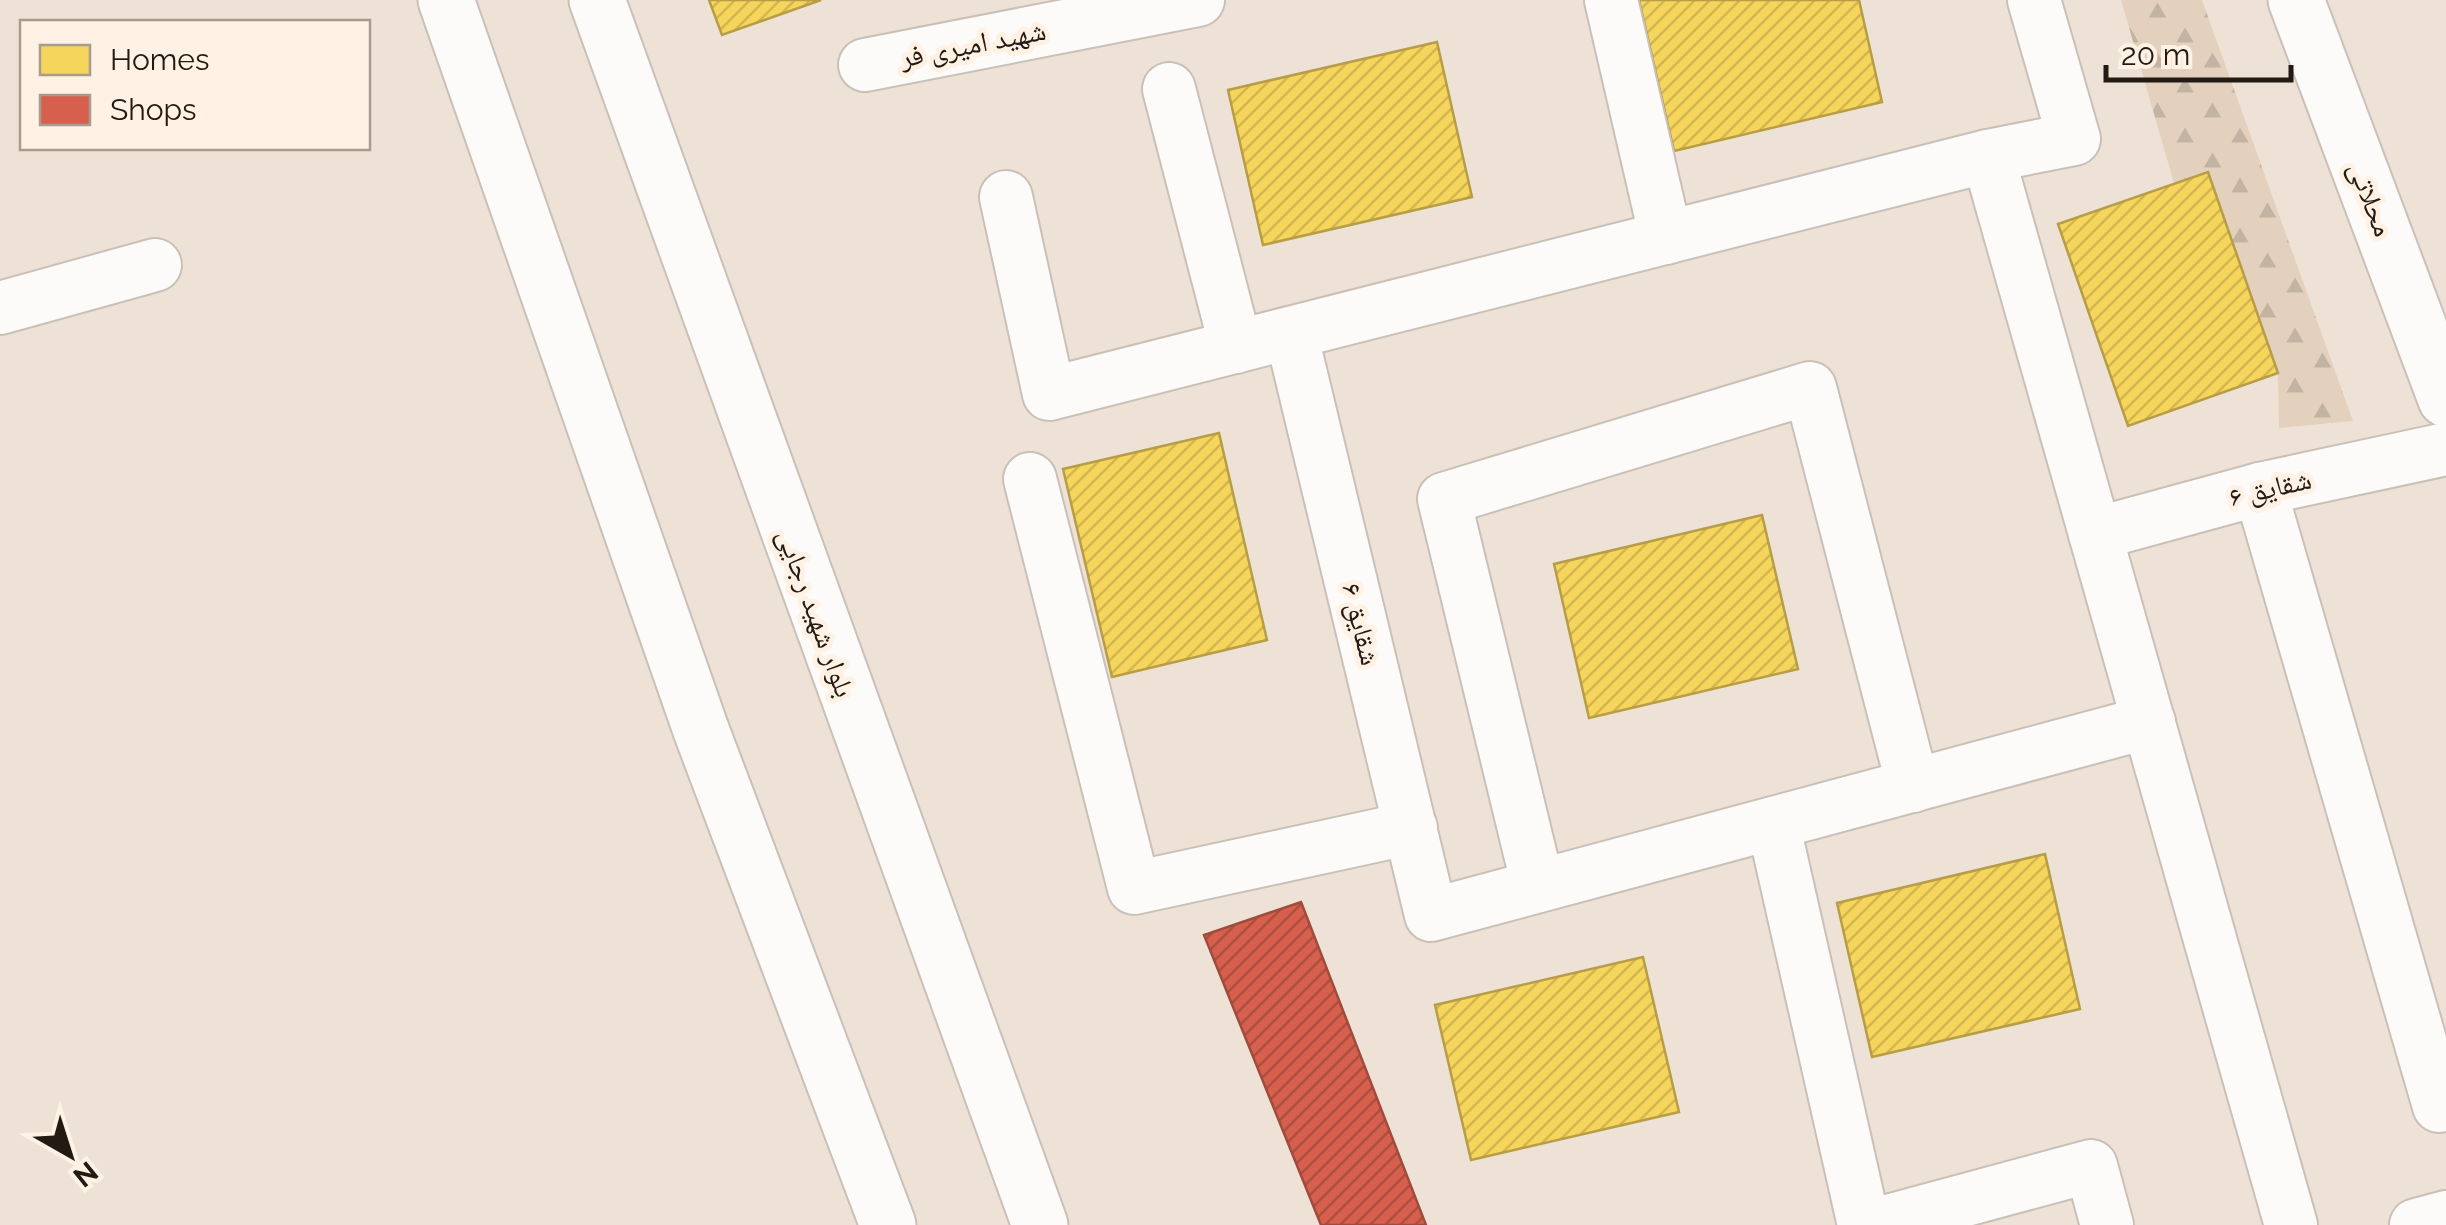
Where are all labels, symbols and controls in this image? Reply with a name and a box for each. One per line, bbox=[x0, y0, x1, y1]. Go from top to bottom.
street label: شهید امیری فر bbox=[896, 14, 1049, 75]
legend bbox=[20, 20, 370, 150]
scale bar bbox=[2106, 20, 2291, 82]
text: 20 m bbox=[2121, 37, 2190, 72]
text: Homes bbox=[110, 42, 209, 77]
text: Shops bbox=[110, 92, 197, 127]
street label: محلاتی bbox=[2341, 157, 2400, 241]
street label: شقایق ۶ bbox=[2226, 463, 2315, 514]
street label: بلوار شهید رجایی bbox=[769, 524, 862, 702]
street label: شقایق ۶ bbox=[1334, 579, 1387, 669]
north arrow bbox=[20, 1105, 120, 1205]
text: N bbox=[67, 1154, 104, 1194]

